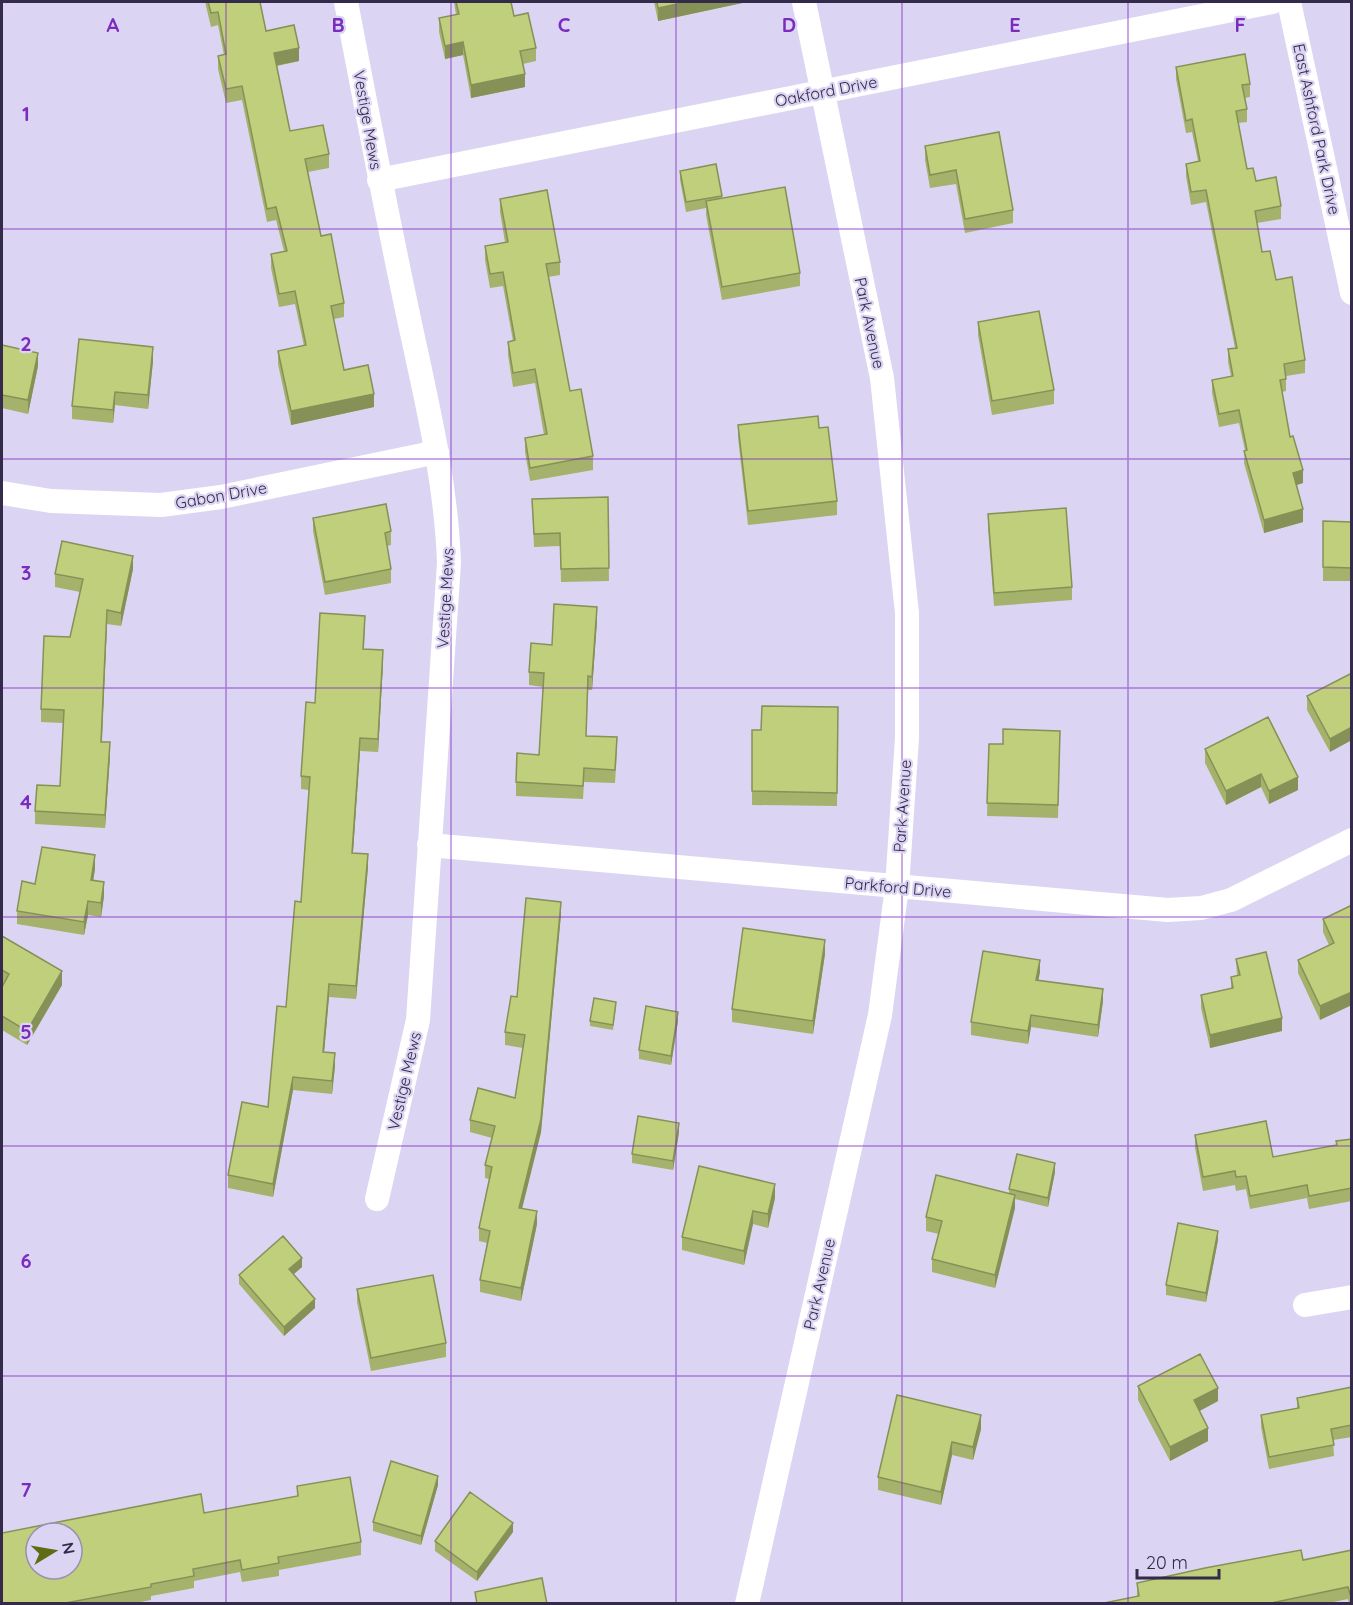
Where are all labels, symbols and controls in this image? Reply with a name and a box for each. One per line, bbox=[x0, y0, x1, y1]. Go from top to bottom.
text: A bbox=[107, 12, 120, 37]
text: B bbox=[331, 12, 345, 37]
text: C bbox=[558, 12, 571, 37]
text: D bbox=[782, 12, 796, 37]
text: E bbox=[1009, 12, 1021, 37]
text: F bbox=[1234, 12, 1246, 37]
street label: East Ashford Park Drive bbox=[1289, 42, 1345, 216]
street label: Vestige Mews bbox=[349, 69, 387, 171]
street label: Oakford Drive bbox=[773, 71, 879, 111]
text: 1 bbox=[22, 101, 30, 126]
street label: Park Avenue bbox=[851, 275, 889, 371]
text: 2 bbox=[20, 331, 32, 356]
street label: Gabon Drive bbox=[174, 477, 268, 513]
street label: Vestige Mews bbox=[432, 547, 458, 649]
text: 3 bbox=[21, 560, 31, 585]
street label: Park Avenue bbox=[889, 759, 915, 853]
text: 4 bbox=[20, 789, 32, 814]
street label: Parkford Drive bbox=[844, 872, 952, 902]
text: 5 bbox=[20, 1019, 32, 1044]
street label: Vestige Mews bbox=[383, 1030, 425, 1132]
street label: Park Avenue bbox=[799, 1236, 839, 1332]
text: 6 bbox=[20, 1248, 32, 1273]
text: 7 bbox=[21, 1477, 32, 1502]
north arrow bbox=[24, 1521, 84, 1581]
text: N bbox=[58, 1540, 80, 1556]
scale bar bbox=[1137, 1542, 1220, 1580]
text: 20 m bbox=[1146, 1551, 1188, 1574]

